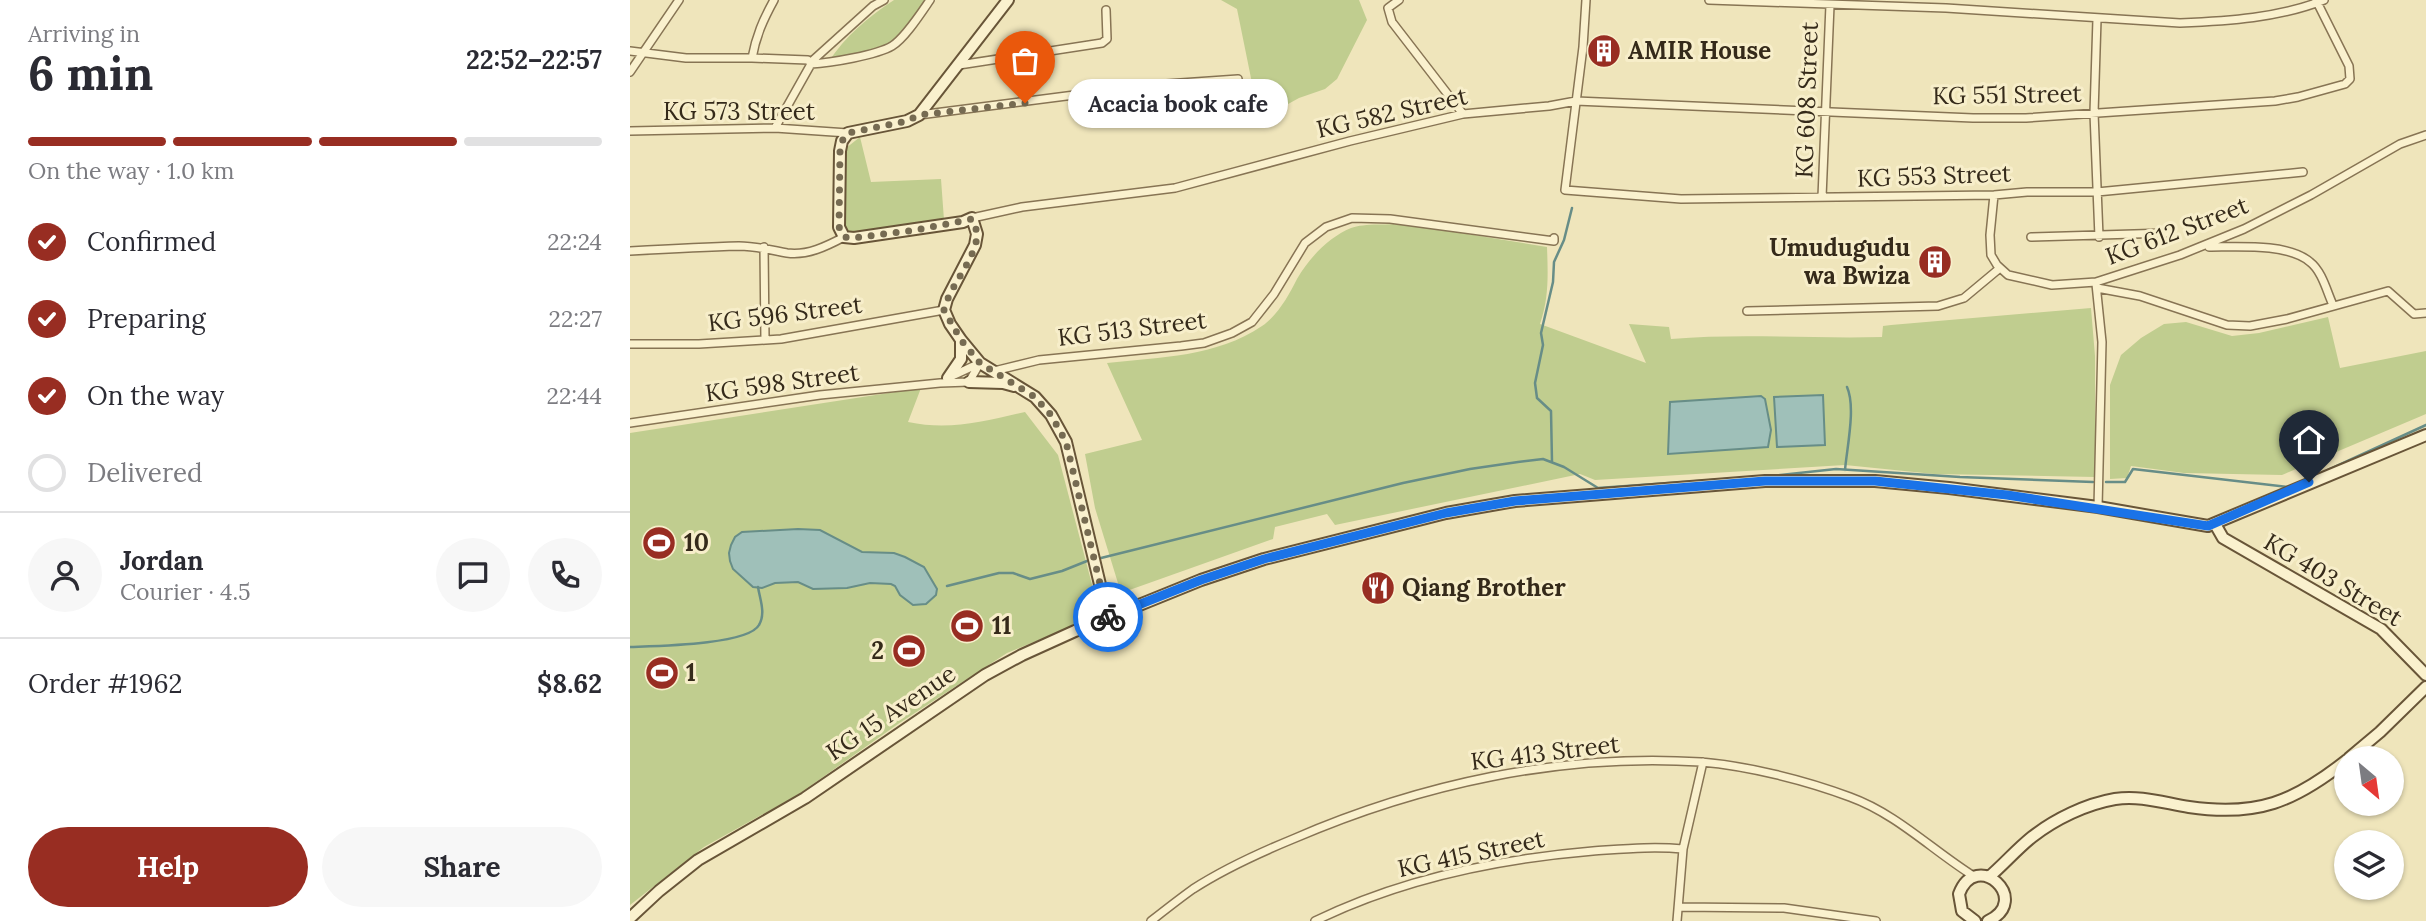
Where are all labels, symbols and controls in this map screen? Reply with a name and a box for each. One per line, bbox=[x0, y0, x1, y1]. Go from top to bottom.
text: Arriving in bbox=[28, 19, 140, 48]
street label: KG 608 Street bbox=[1788, 20, 1825, 179]
pin bbox=[995, 31, 1055, 103]
building icon: AMIR House bbox=[1585, 32, 1623, 70]
place label: AMIR House bbox=[1628, 35, 1771, 66]
icon: bag bbox=[1006, 42, 1044, 80]
text: 22:52–22:57 bbox=[466, 43, 602, 76]
text: 6 min bbox=[28, 44, 153, 103]
callout: Acacia book cafe bbox=[1067, 78, 1288, 128]
street label: KG 551 Street bbox=[1932, 78, 2083, 111]
street label: KG 582 Street bbox=[1313, 80, 1471, 145]
text: Acacia book cafe bbox=[1088, 89, 1268, 118]
street label: KG 573 Street bbox=[663, 96, 816, 127]
text: On the way · 1.0 km bbox=[28, 156, 234, 185]
street label: KG 553 Street bbox=[1856, 157, 2012, 194]
street label: KG 612 Street bbox=[2101, 189, 2253, 272]
icon: check bbox=[28, 223, 66, 261]
text: Confirmed bbox=[87, 225, 216, 258]
text: 22:24 bbox=[547, 227, 602, 256]
place label: Umudugudu wa Bwiza bbox=[1769, 232, 1910, 291]
building icon: Umudugudu wa Bwiza bbox=[1916, 243, 1954, 281]
street label: KG 596 Street bbox=[706, 289, 865, 338]
icon: check bbox=[28, 300, 66, 338]
text: Preparing bbox=[87, 302, 206, 335]
text: 22:27 bbox=[549, 304, 602, 333]
street label: KG 513 Street bbox=[1056, 304, 1209, 353]
street label: KG 598 Street bbox=[703, 356, 862, 409]
icon: check bbox=[28, 377, 66, 415]
text: On the way bbox=[87, 379, 224, 412]
text: 22:44 bbox=[547, 381, 602, 410]
pin bbox=[2279, 410, 2339, 482]
icon: home bbox=[2290, 421, 2328, 459]
text: Delivered bbox=[87, 456, 203, 489]
sports icon: 10 bbox=[640, 524, 678, 562]
street label: KG 403 Street bbox=[2259, 526, 2409, 633]
place label: 10 bbox=[684, 527, 709, 558]
button: person bbox=[28, 538, 102, 612]
button: chat bbox=[436, 538, 510, 612]
button: phone bbox=[528, 538, 602, 612]
text: Jordan bbox=[120, 544, 204, 577]
restaurant icon: Qiang Brother bbox=[1359, 569, 1397, 607]
place label: Qiang Brother bbox=[1402, 572, 1566, 603]
text: Courier · 4.5 bbox=[120, 577, 251, 606]
courier bbox=[1073, 582, 1143, 652]
icon: bike bbox=[1089, 598, 1127, 636]
sports icon: 11 bbox=[948, 607, 986, 645]
place label: 11 bbox=[992, 610, 1012, 641]
sports icon: 2 bbox=[890, 632, 928, 670]
place label: 2 bbox=[871, 635, 884, 666]
sports icon: 1 bbox=[643, 654, 681, 692]
place label: 1 bbox=[686, 657, 696, 688]
street label: KG 15 Avenue bbox=[820, 658, 961, 767]
text: Order #1962 bbox=[28, 667, 183, 700]
text: $8.62 bbox=[537, 667, 602, 700]
street label: KG 413 Street bbox=[1469, 728, 1622, 777]
north arrow bbox=[2334, 746, 2404, 816]
map controls bbox=[2334, 746, 2404, 900]
street label: KG 415 Street bbox=[1395, 823, 1548, 884]
button: Help bbox=[28, 827, 308, 907]
button: Share bbox=[322, 827, 602, 907]
button: layers bbox=[2334, 830, 2404, 900]

